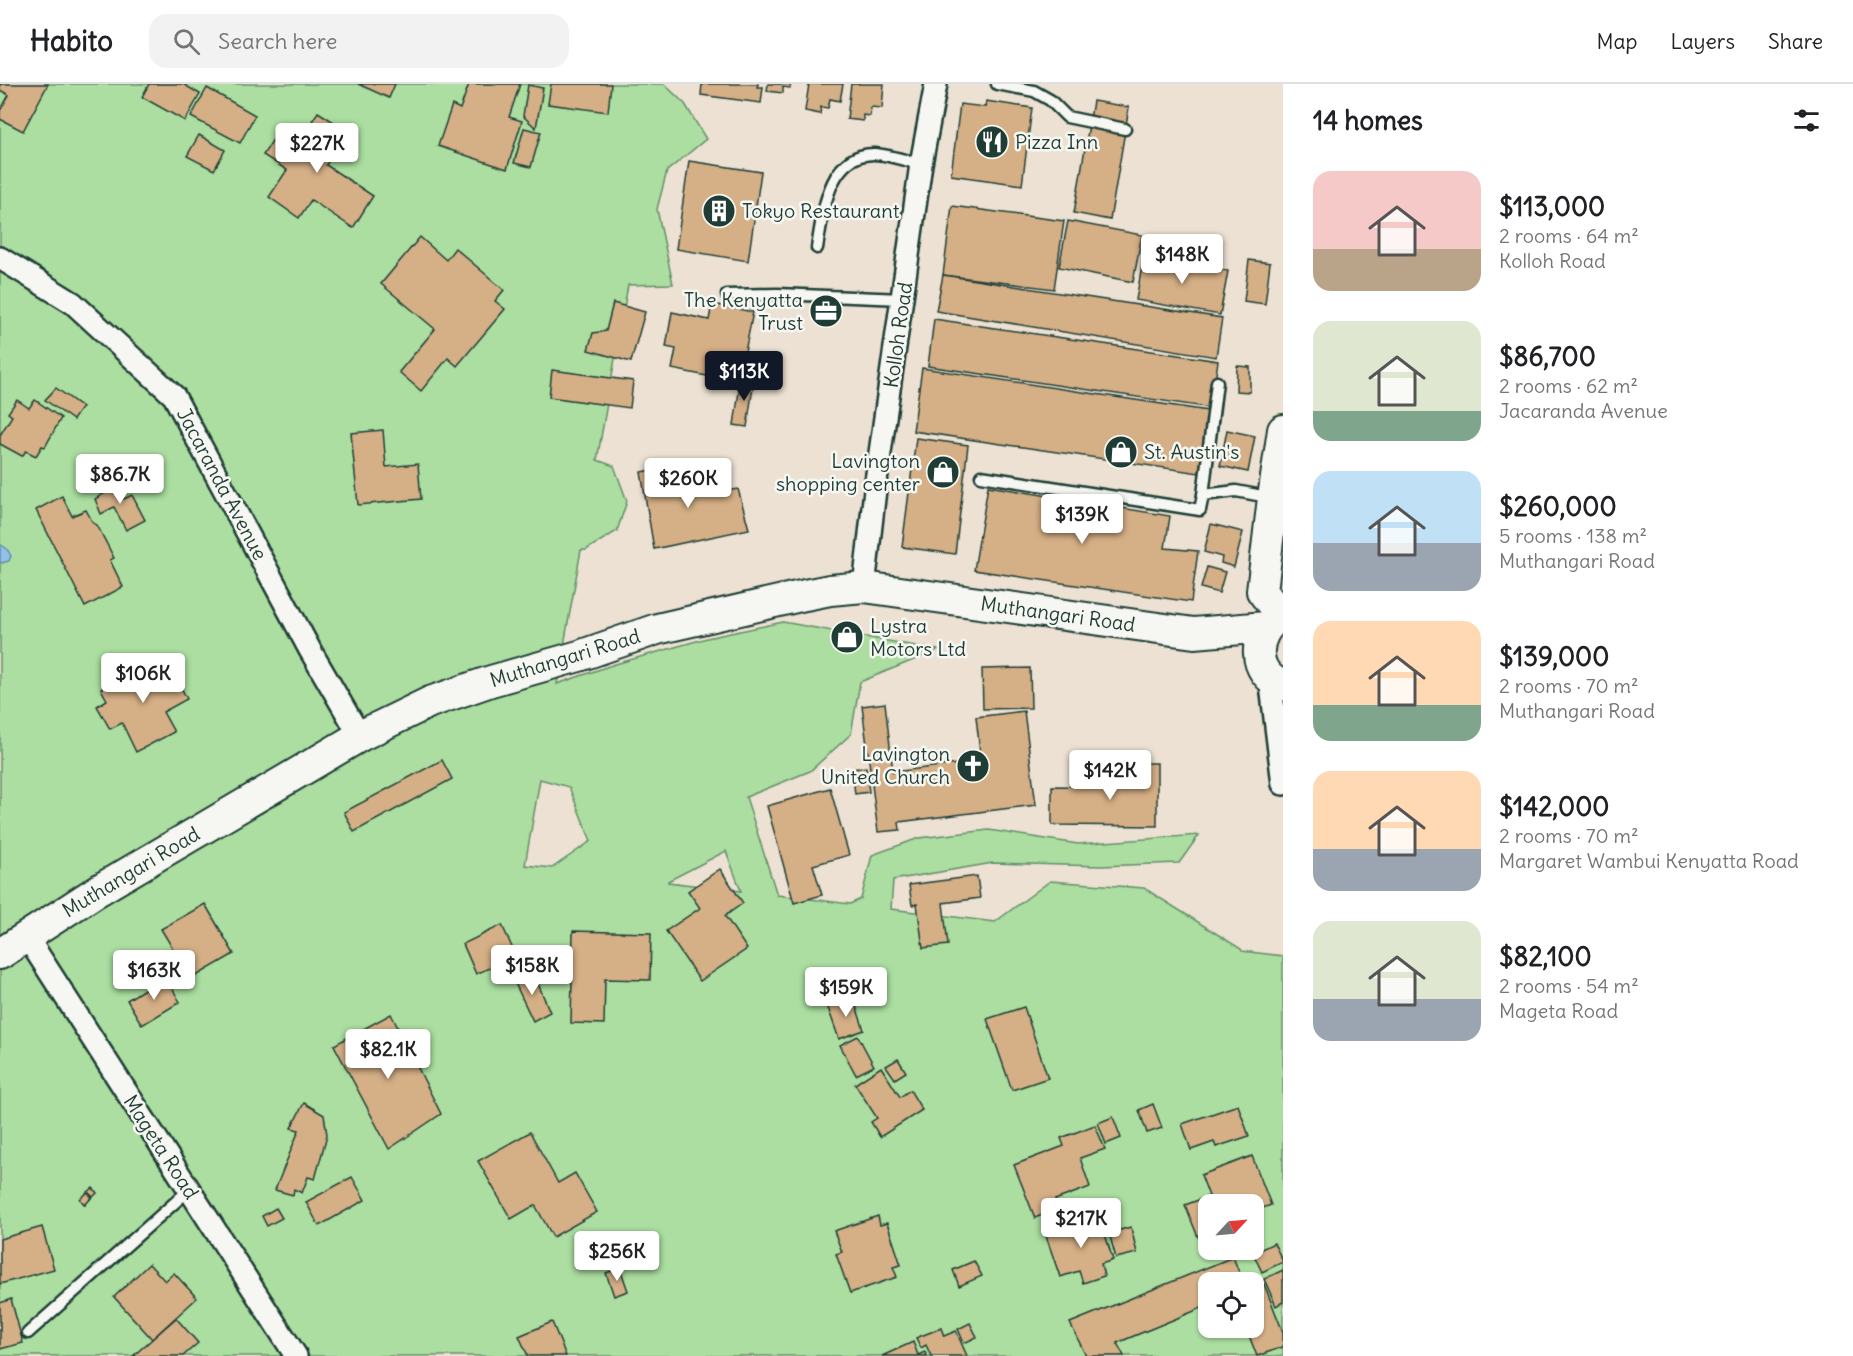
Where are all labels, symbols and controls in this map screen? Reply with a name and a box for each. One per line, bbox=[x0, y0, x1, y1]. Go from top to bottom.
search box bbox=[149, 14, 569, 68]
text: Habito bbox=[30, 23, 113, 59]
icon: search bbox=[170, 25, 203, 58]
text: Search here bbox=[218, 27, 337, 55]
text: Map bbox=[1597, 28, 1637, 55]
text: Layers bbox=[1670, 28, 1735, 55]
text: Share bbox=[1768, 28, 1823, 55]
text: 14 homes bbox=[1313, 104, 1423, 137]
icon: filters bbox=[1790, 104, 1823, 137]
pin: $227K bbox=[275, 123, 359, 174]
restaurant icon: Pizza Inn bbox=[974, 124, 1010, 160]
place label: Pizza Inn bbox=[1015, 129, 1098, 154]
text: $227K bbox=[289, 130, 345, 155]
text: $113,000 bbox=[1499, 190, 1605, 223]
building icon: Tokyo Restaurant bbox=[701, 193, 737, 229]
icon: home bbox=[1361, 195, 1433, 267]
place label: Tokyo Restaurant bbox=[742, 198, 900, 223]
text: 2 rooms · 64 m² bbox=[1499, 223, 1639, 248]
pin: $148K bbox=[1140, 234, 1224, 285]
text: $148K bbox=[1155, 241, 1209, 266]
text: Kolloh Road bbox=[1499, 248, 1606, 273]
street label: Kolloh Road bbox=[878, 280, 917, 390]
place label: The Kenyatta Trust bbox=[684, 287, 803, 335]
office icon: The Kenyatta Trust bbox=[808, 293, 844, 329]
text: $86,700 bbox=[1499, 340, 1596, 373]
icon: home bbox=[1361, 345, 1433, 417]
pin: $113K bbox=[702, 351, 786, 402]
text: $113K bbox=[719, 358, 769, 383]
text: 2 rooms · 62 m² bbox=[1499, 373, 1638, 398]
text: Jacaranda Avenue bbox=[1499, 398, 1668, 423]
street label: Jacaranda Avenue bbox=[172, 403, 273, 564]
shop icon: St. Austin's bbox=[1103, 434, 1139, 470]
place label: St. Austin's bbox=[1144, 439, 1239, 464]
place label: Lavington shopping center bbox=[776, 448, 920, 496]
pin: $86.7K bbox=[71, 454, 169, 505]
shop icon: Lavington shopping center bbox=[925, 454, 961, 490]
pin: $260K bbox=[646, 458, 730, 509]
text: $86.7K bbox=[90, 461, 150, 486]
text: $260K bbox=[658, 465, 718, 490]
text: $260,000 bbox=[1499, 490, 1617, 523]
pin: $139K bbox=[1040, 494, 1124, 545]
icon: home bbox=[1361, 495, 1433, 567]
text: $139K bbox=[1055, 501, 1109, 526]
text: 5 rooms · 138 m² bbox=[1499, 523, 1647, 548]
text: Muthangari Road bbox=[1499, 548, 1655, 573]
street label: Muthangari Road bbox=[979, 590, 1137, 637]
place label: Lystra Motors Ltd bbox=[870, 613, 966, 661]
shop icon: Lystra Motors Ltd bbox=[829, 619, 865, 655]
street label: Muthangari Road bbox=[487, 623, 643, 692]
text: $139,000 bbox=[1499, 640, 1609, 673]
icon: home bbox=[1361, 645, 1433, 717]
pin: $106K bbox=[101, 653, 185, 704]
text: $106K bbox=[115, 660, 171, 685]
text: 2 rooms · 70 m² bbox=[1499, 673, 1639, 698]
text: Muthangari Road bbox=[1499, 698, 1655, 723]
place label: Lavington United Church bbox=[821, 741, 950, 789]
church icon: Lavington United Church bbox=[955, 748, 991, 784]
pin: $142K bbox=[1068, 750, 1152, 801]
text: $142K bbox=[1083, 757, 1137, 782]
text: $142,000 bbox=[1499, 790, 1609, 823]
icon: home bbox=[1361, 795, 1433, 867]
street label: Muthangari Road bbox=[57, 821, 204, 922]
text: 2 rooms · 70 m² bbox=[1499, 823, 1639, 848]
text: Margaret Wambui Kenyatta Road bbox=[1499, 848, 1799, 873]
text: $82,100 bbox=[1499, 940, 1592, 973]
pin: $158K bbox=[490, 945, 574, 996]
icon: home bbox=[1361, 945, 1433, 1017]
pin: $163K bbox=[112, 950, 196, 1001]
text: $158K bbox=[505, 952, 559, 977]
text: $163K bbox=[127, 957, 181, 982]
pin: $159K bbox=[804, 967, 888, 1018]
text: 2 rooms · 54 m² bbox=[1499, 973, 1639, 998]
text: $159K bbox=[819, 974, 873, 999]
text: Mageta Road bbox=[1499, 998, 1618, 1023]
pin: $82.1K bbox=[339, 1029, 437, 1080]
text: $82.1K bbox=[359, 1036, 417, 1061]
street label: Mageta Road bbox=[118, 1090, 204, 1204]
north arrow bbox=[1198, 1194, 1264, 1260]
map controls bbox=[1198, 1194, 1264, 1338]
pin: $217K bbox=[1039, 1198, 1123, 1249]
text: $217K bbox=[1055, 1205, 1107, 1230]
pin: $256K bbox=[575, 1231, 659, 1282]
text: $256K bbox=[588, 1238, 646, 1263]
button: locate bbox=[1198, 1272, 1264, 1338]

